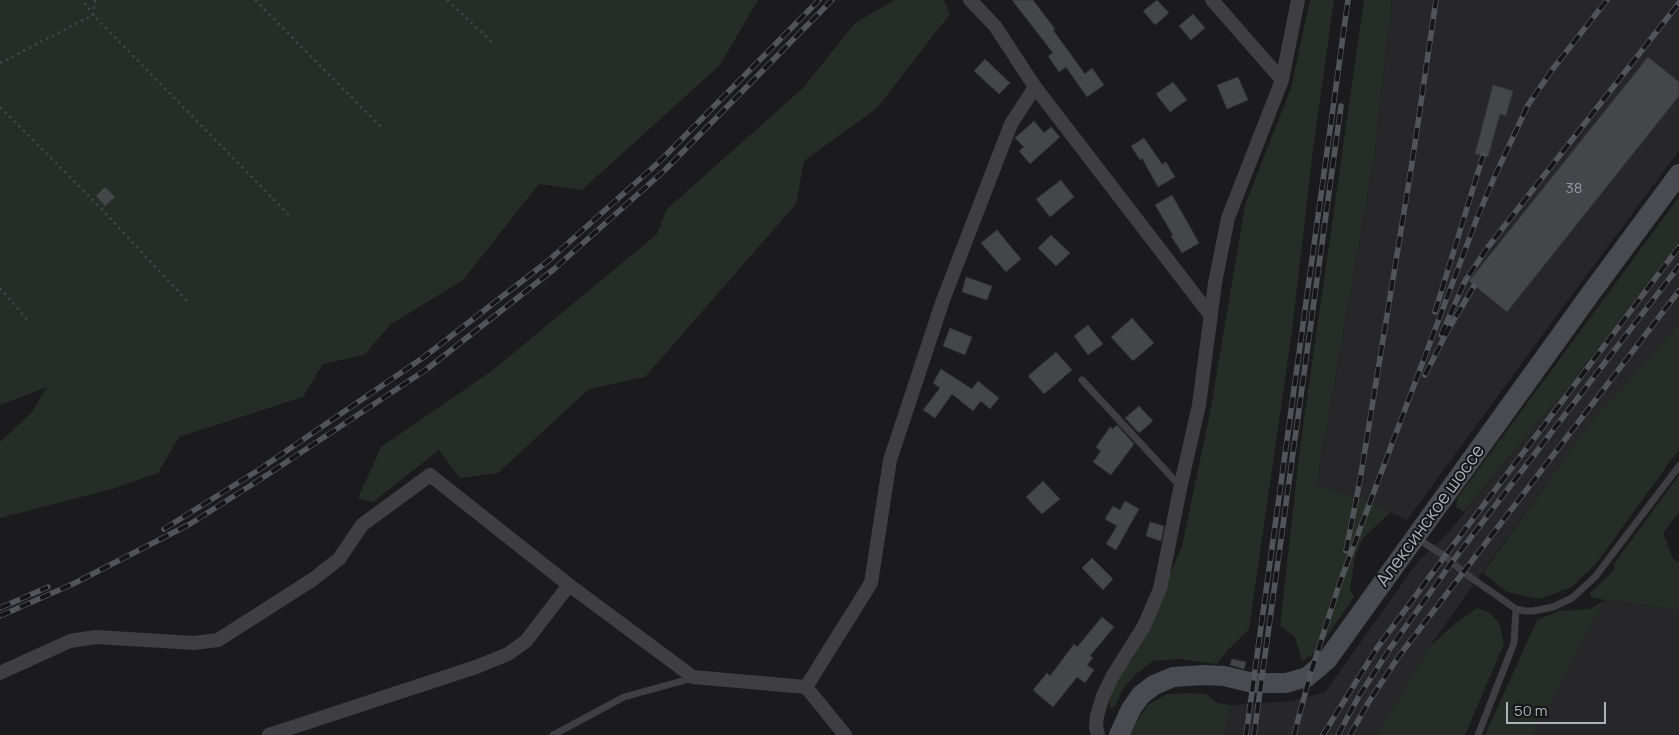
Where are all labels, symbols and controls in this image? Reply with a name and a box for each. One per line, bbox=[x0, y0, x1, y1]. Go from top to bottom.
house number: 38 bbox=[1565, 180, 1583, 198]
street label: Алексинское шоссе bbox=[1372, 441, 1490, 591]
scale bar bbox=[1509, 692, 1609, 724]
text: 50 m bbox=[1514, 700, 1548, 721]

